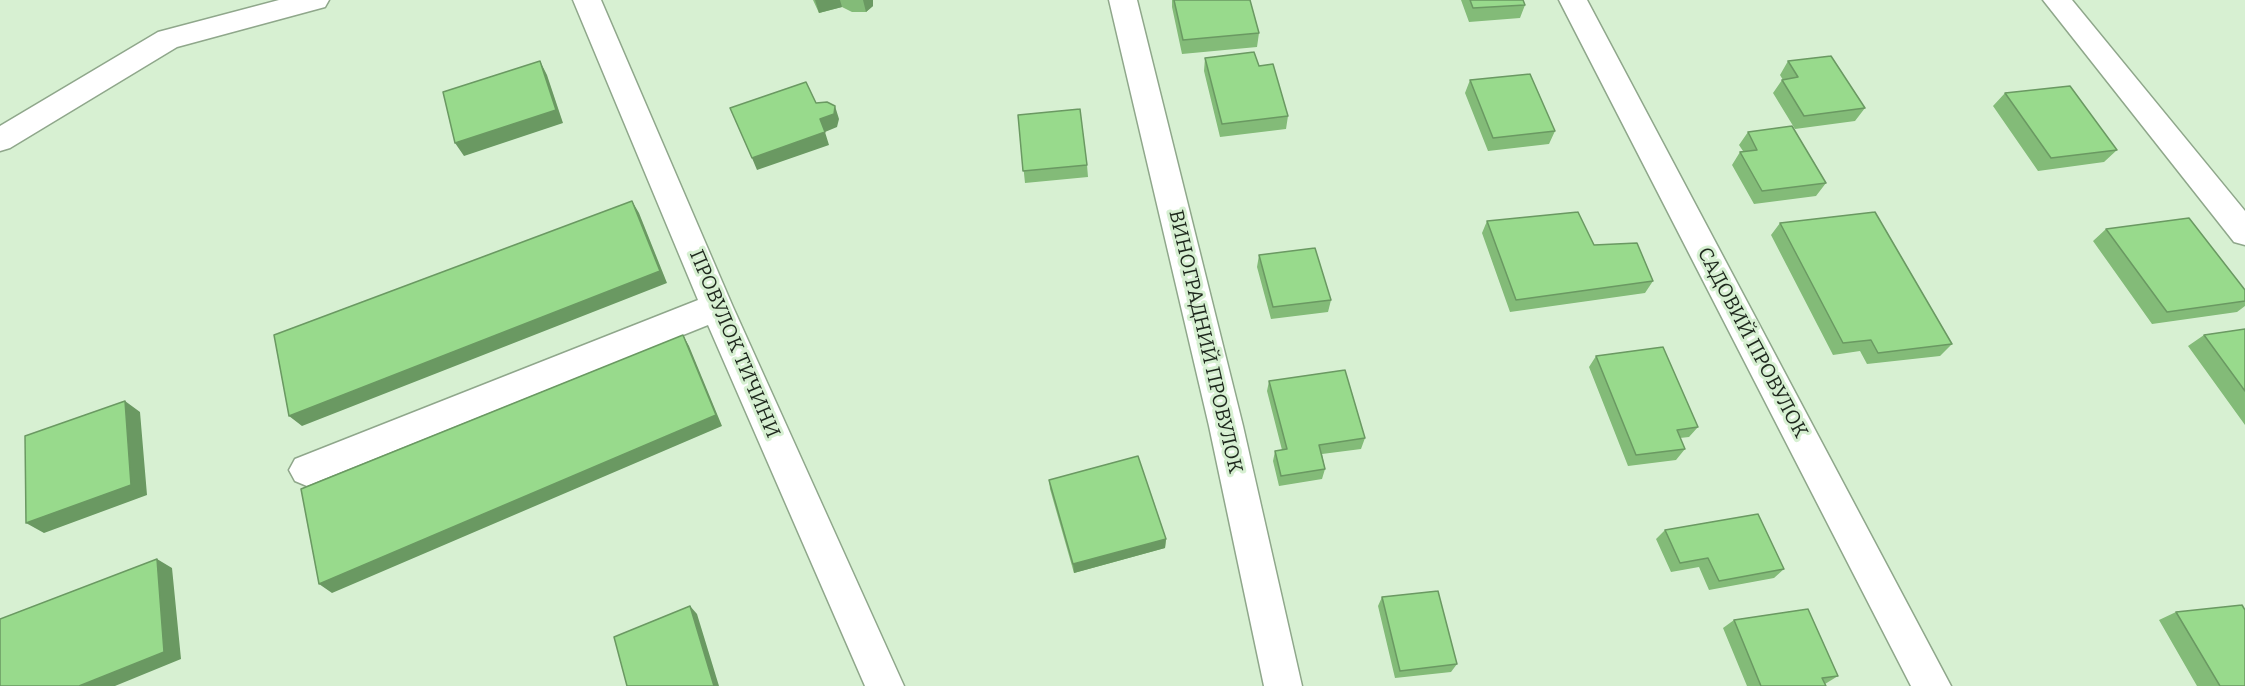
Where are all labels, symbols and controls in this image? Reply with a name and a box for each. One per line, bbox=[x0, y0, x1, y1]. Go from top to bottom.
street label: ВИНОГРАДНИЙ ПРОВУЛОК bbox=[1163, 208, 1247, 476]
street label: САДОВИЙ ПРОВУЛОК bbox=[1692, 244, 1812, 442]
street label: ПРОВУЛОК ТИЧИНИ bbox=[683, 246, 785, 442]

